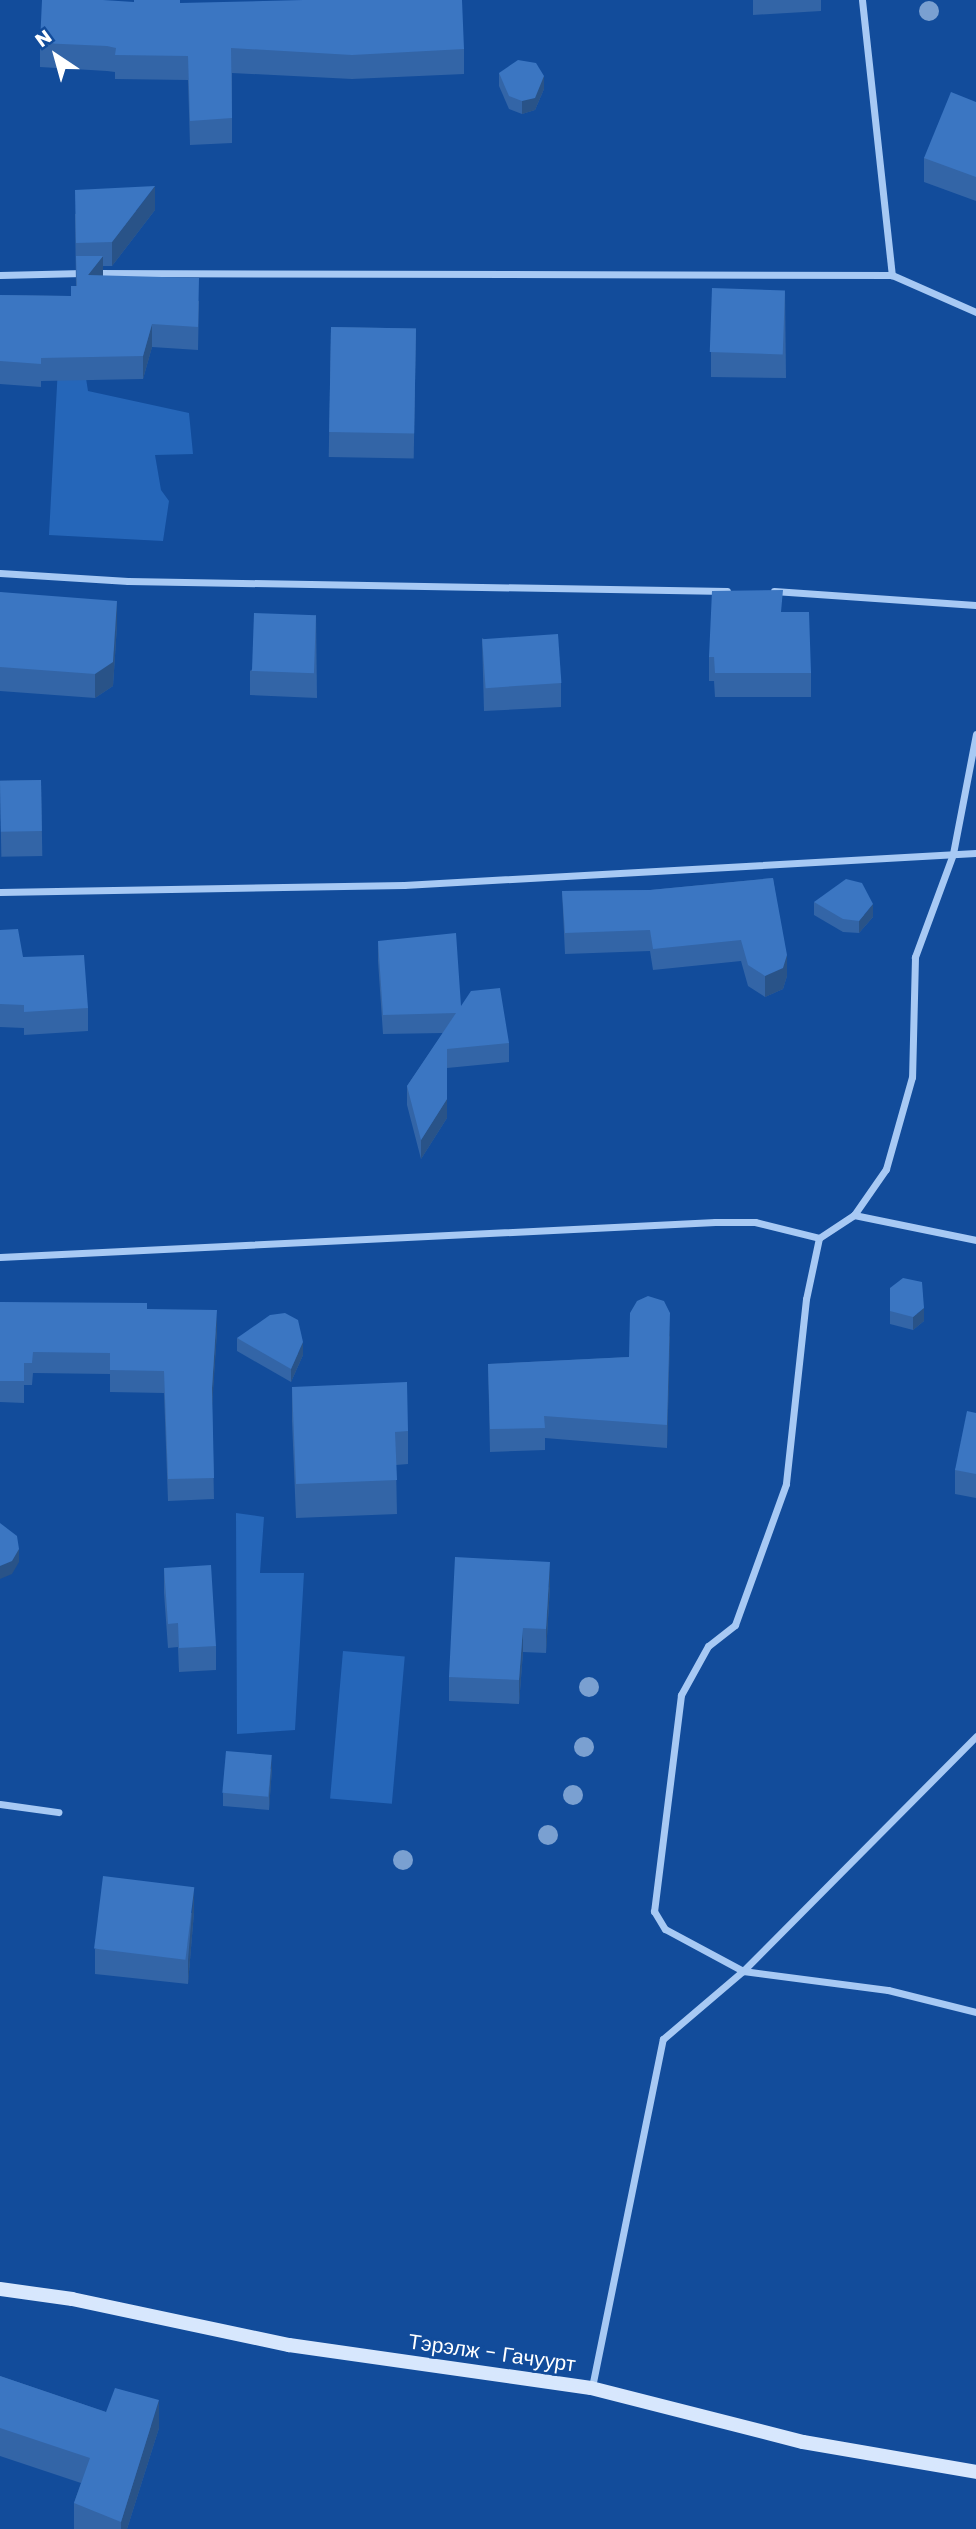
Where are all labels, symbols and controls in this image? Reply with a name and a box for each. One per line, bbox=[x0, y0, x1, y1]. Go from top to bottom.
north arrow bbox=[21, 21, 91, 91]
text: N bbox=[30, 23, 57, 54]
street label: Тэрэлж - Гачуурт bbox=[407, 2329, 577, 2377]

